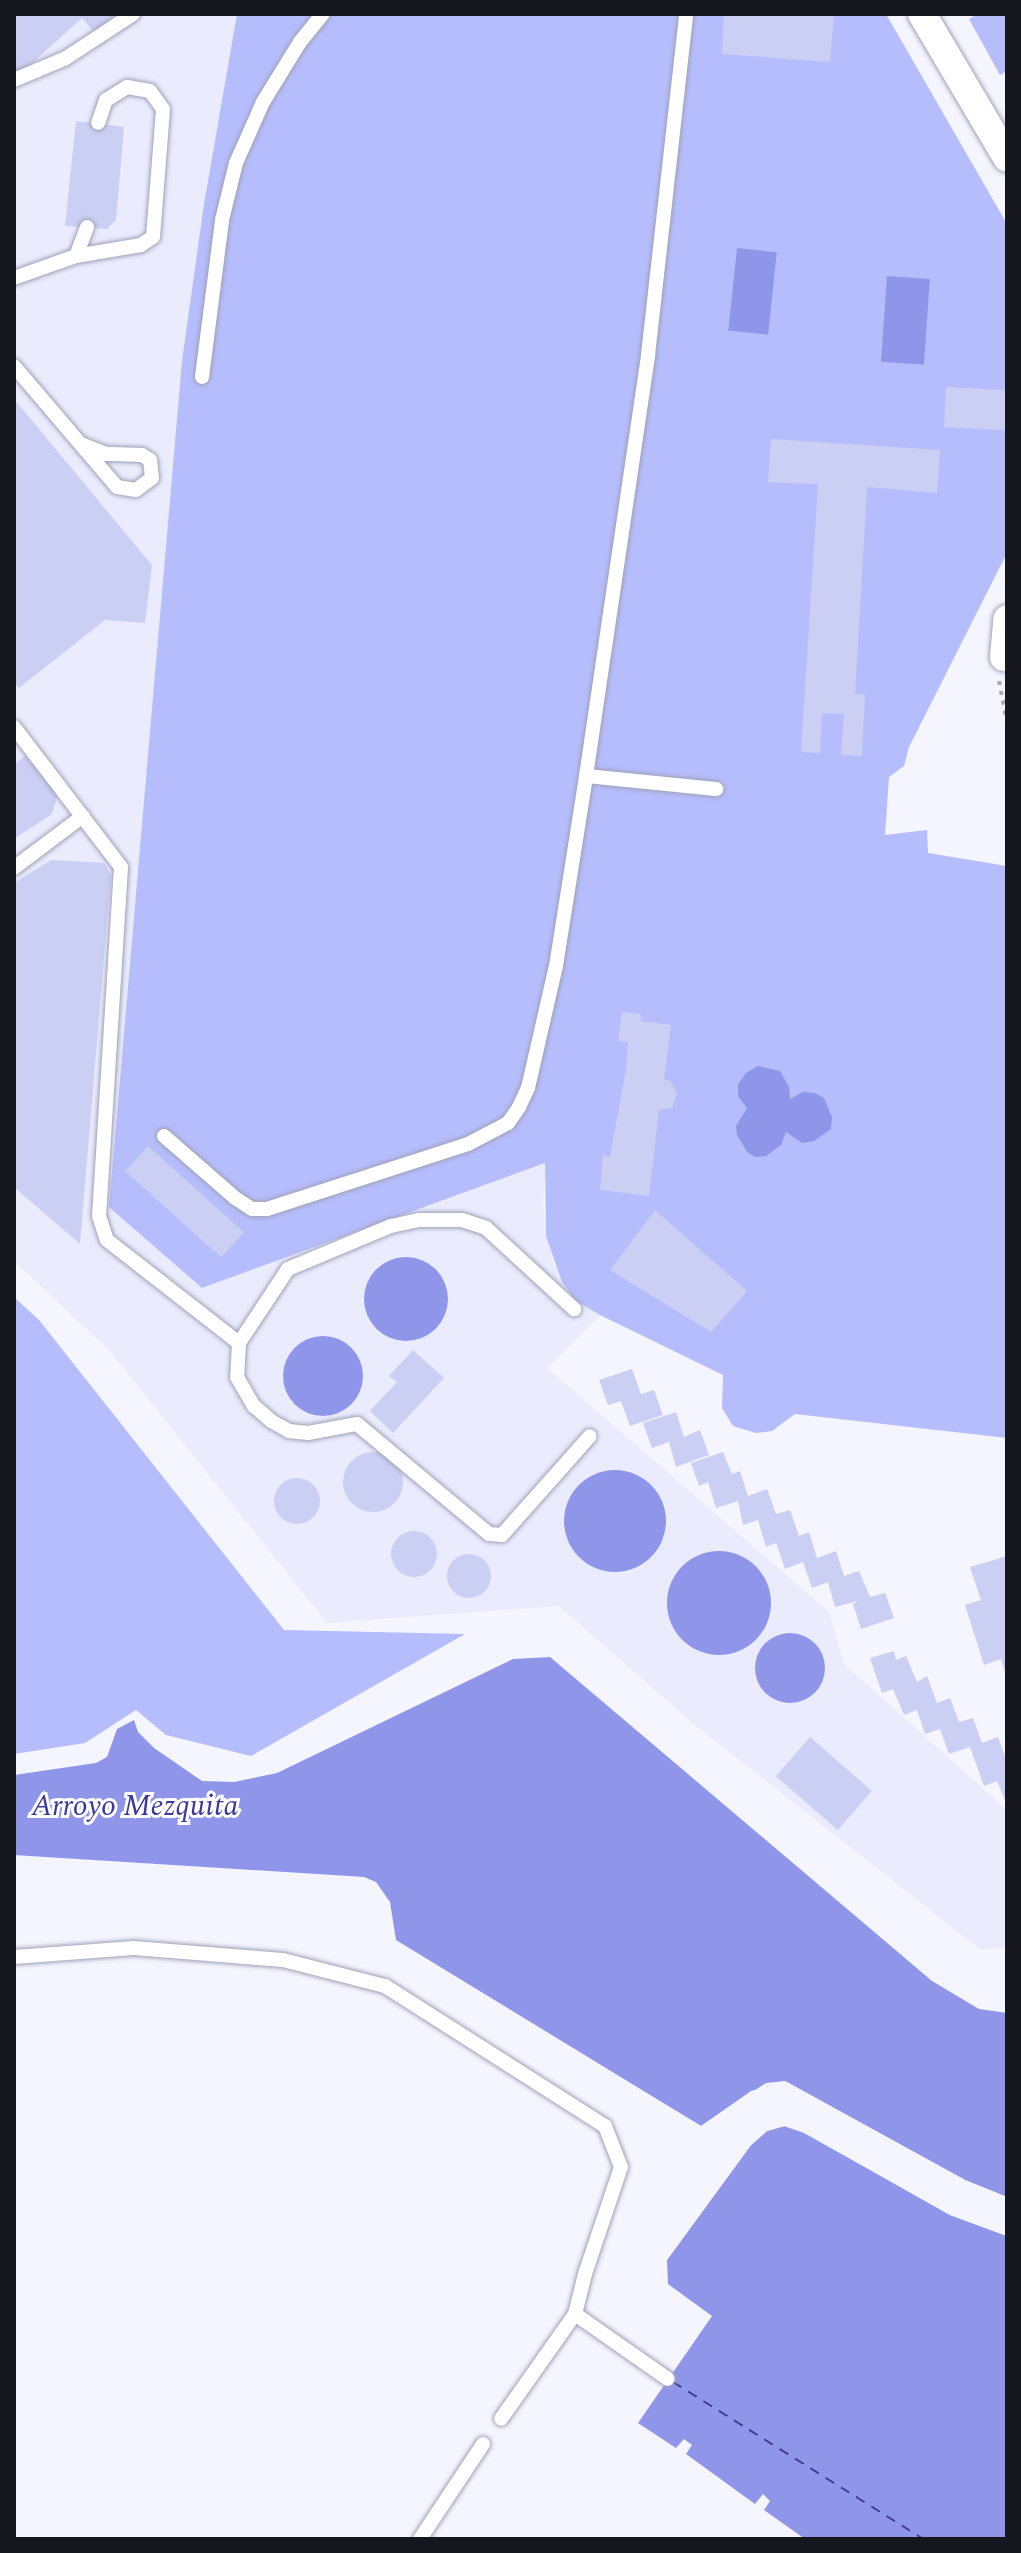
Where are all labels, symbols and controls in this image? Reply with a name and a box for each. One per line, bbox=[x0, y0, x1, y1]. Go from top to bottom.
water label: Arroyo Mezquita bbox=[32, 1788, 238, 1824]

